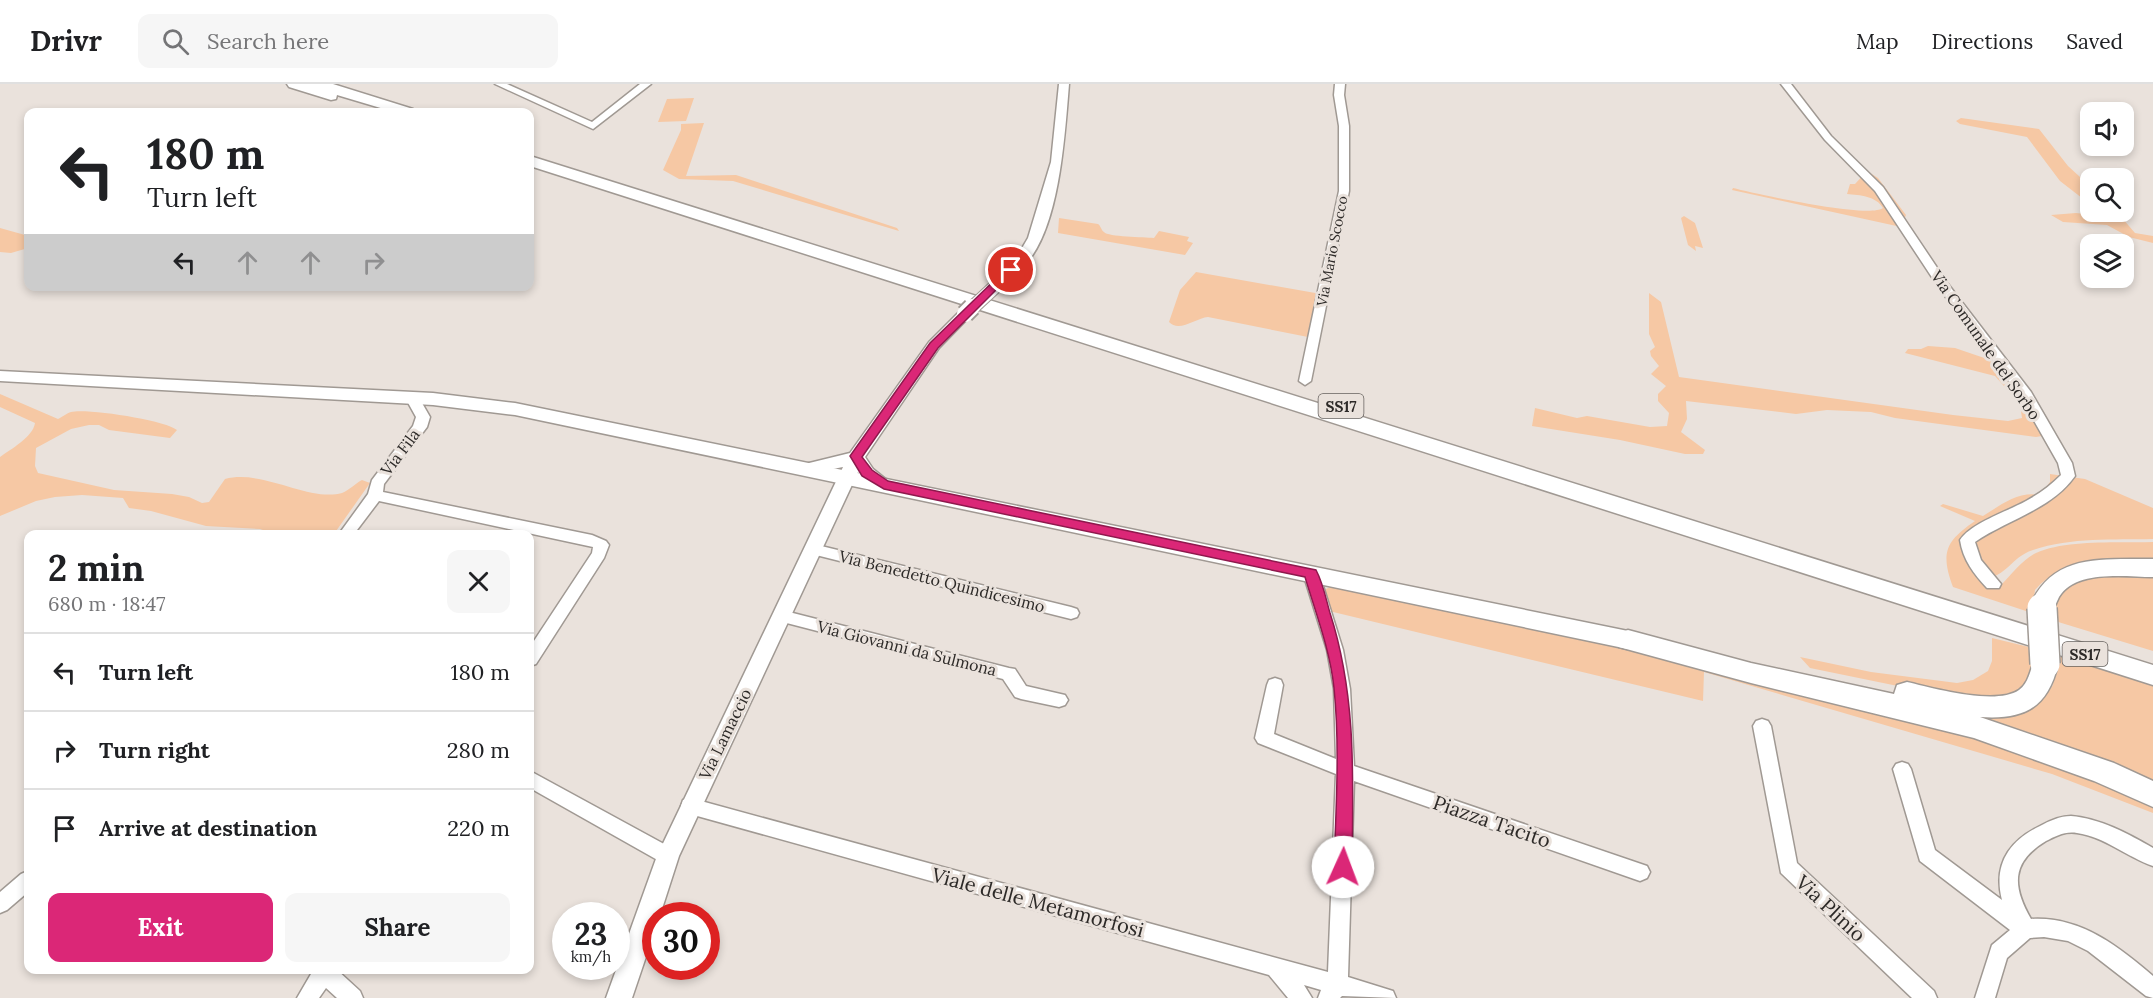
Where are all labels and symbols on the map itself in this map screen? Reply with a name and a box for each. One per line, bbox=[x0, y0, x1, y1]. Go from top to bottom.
street label: Via Mario Scocco bbox=[1312, 194, 1352, 309]
pin bbox=[985, 244, 1036, 295]
street label: Via Comunale del Sorbo bbox=[1926, 266, 2045, 423]
road number: SS17 bbox=[1318, 394, 1364, 418]
street label: Via Fila bbox=[375, 425, 424, 480]
street label: Via Benedetto Quindicesimo bbox=[836, 545, 1047, 616]
street label: Via Giovanni da Sulmona bbox=[814, 616, 999, 680]
road number: SS17 bbox=[2062, 642, 2108, 666]
street label: Via Lamaccio bbox=[694, 685, 756, 783]
street label: Piazza Tacito bbox=[1430, 789, 1554, 853]
position arrow bbox=[1311, 835, 1375, 899]
street label: Viale delle Metamorfosi bbox=[928, 861, 1147, 942]
street label: Via Plinio bbox=[1790, 869, 1871, 947]
speed limit sign: 30 bbox=[642, 902, 720, 980]

